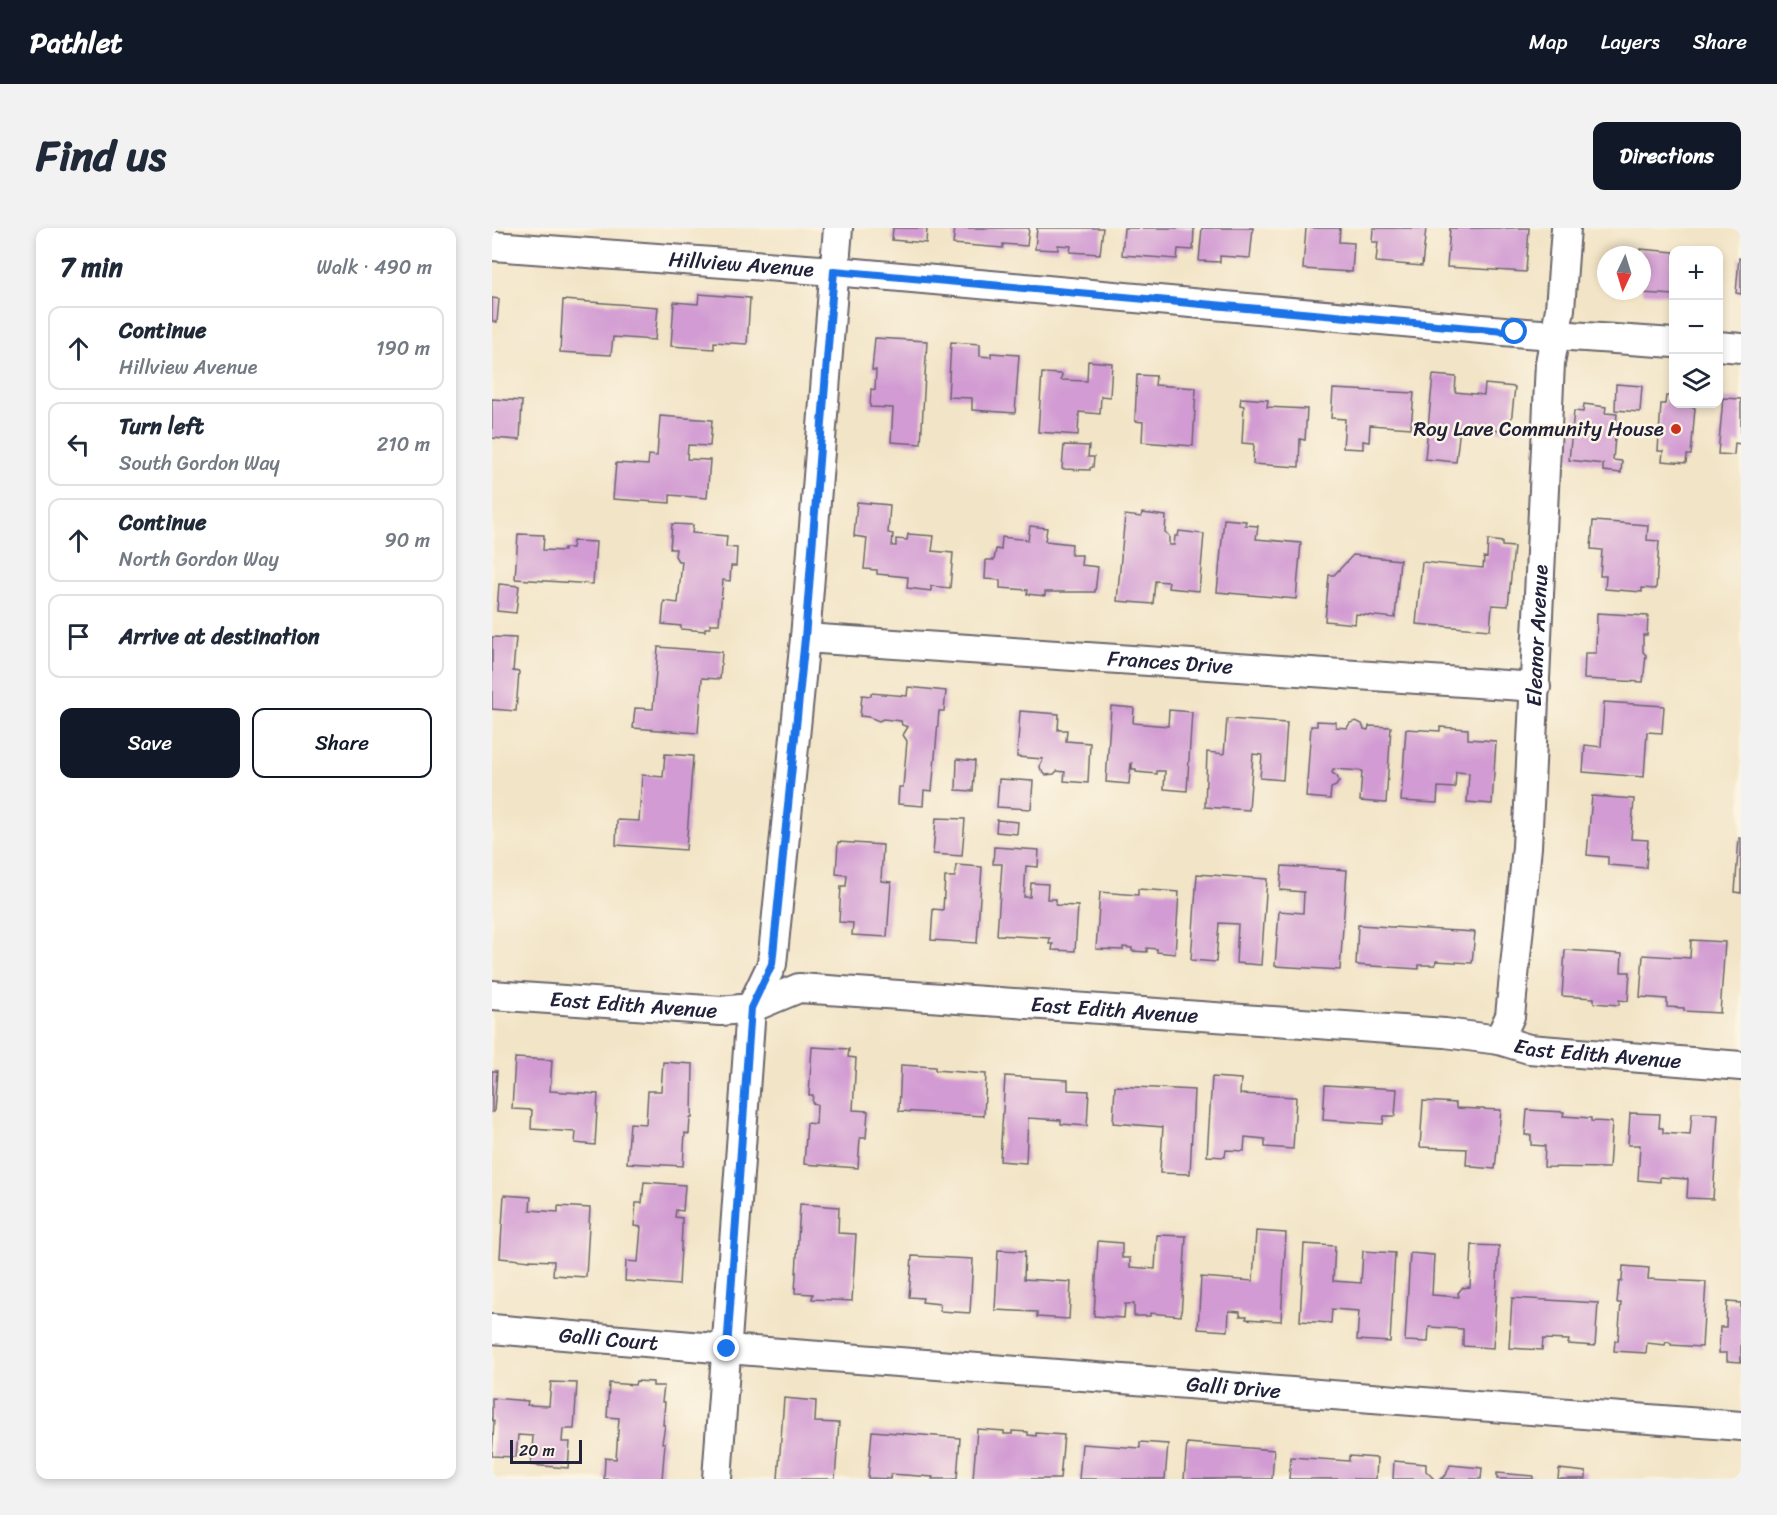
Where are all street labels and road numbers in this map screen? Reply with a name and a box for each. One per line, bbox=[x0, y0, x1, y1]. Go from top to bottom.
street label: Hillview Avenue bbox=[667, 240, 815, 288]
street label: Eleanor Avenue bbox=[1515, 564, 1559, 707]
street label: Frances Drive bbox=[1106, 639, 1234, 686]
street label: East Edith Avenue bbox=[549, 980, 719, 1030]
street label: East Edith Avenue bbox=[1030, 985, 1200, 1035]
street label: East Edith Avenue bbox=[1509, 1027, 1683, 1080]
street label: Galli Court bbox=[557, 1316, 660, 1362]
street label: Galli Drive bbox=[1185, 1365, 1282, 1410]

